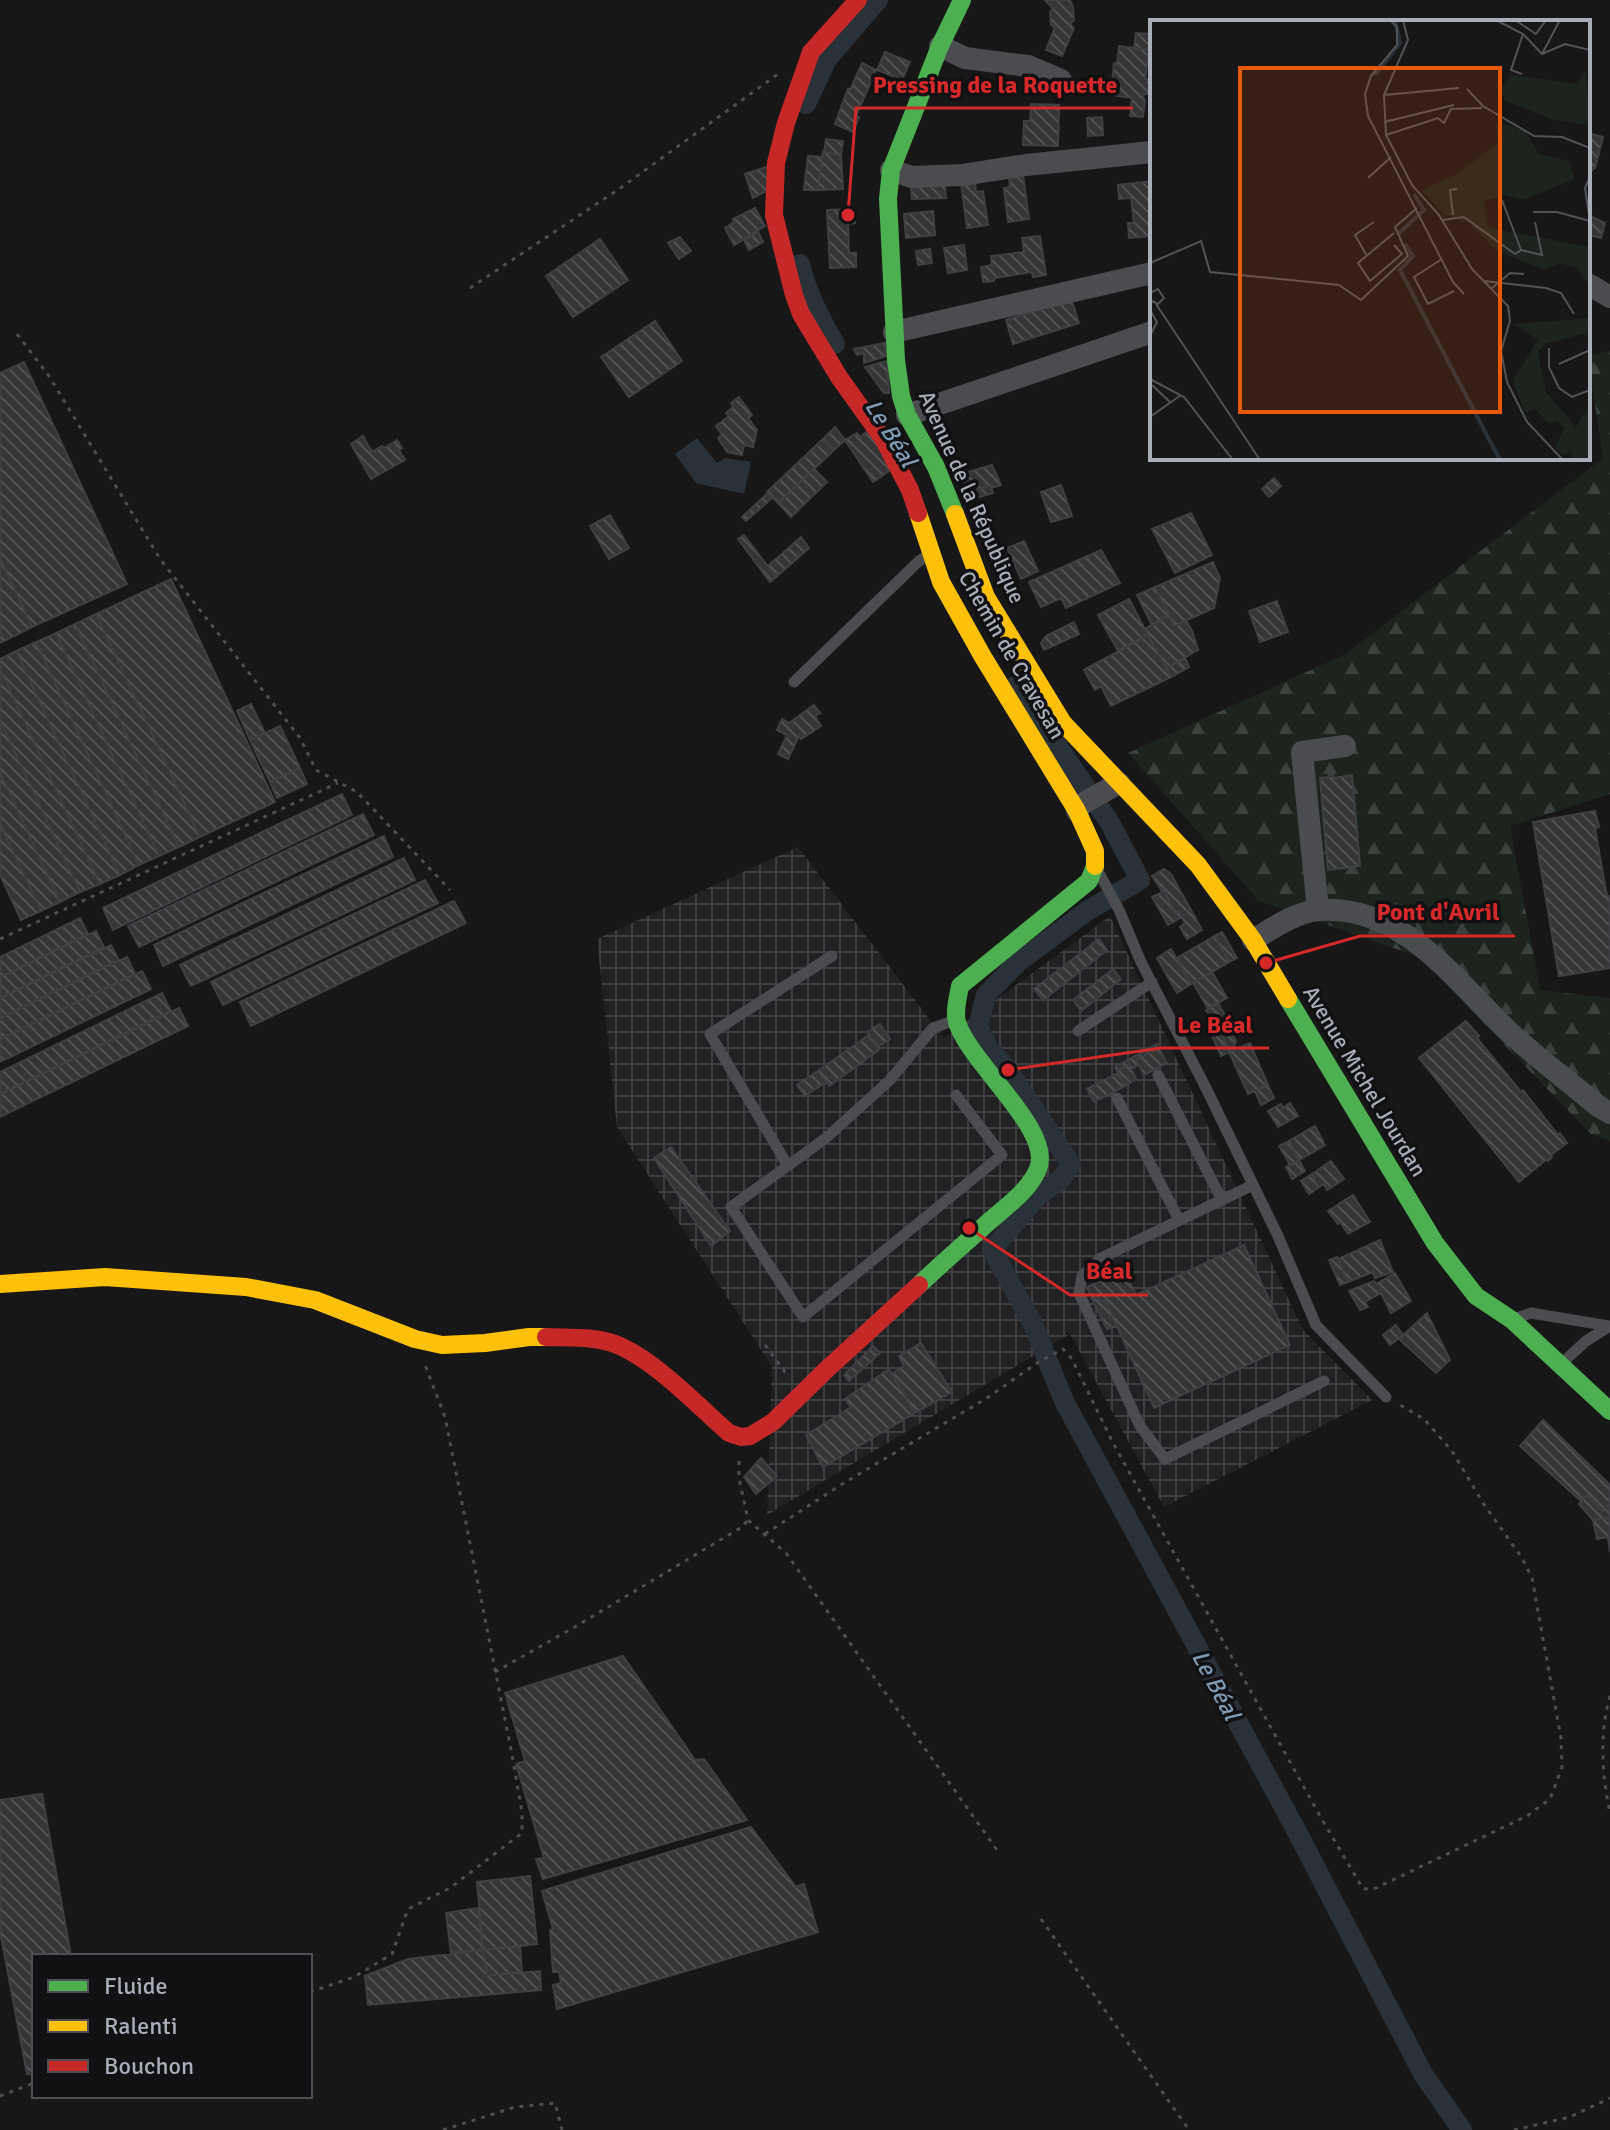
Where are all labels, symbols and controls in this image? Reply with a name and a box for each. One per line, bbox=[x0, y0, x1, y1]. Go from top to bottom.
inset map bbox=[1150, 20, 1590, 460]
callout: Pressing de la Roquette bbox=[856, 60, 1133, 108]
text: Pressing de la Roquette bbox=[873, 70, 1117, 100]
street label: Avenue de la République bbox=[913, 387, 1031, 607]
water label: Le Béal bbox=[858, 393, 925, 474]
street label: Chemin de Cravesan bbox=[953, 566, 1071, 744]
callout: Pont d'Avril bbox=[1360, 888, 1515, 936]
text: Pont d'Avril bbox=[1376, 897, 1500, 927]
street label: Avenue Michel Jourdan bbox=[1297, 981, 1433, 1181]
callout: Le Béal bbox=[1161, 1000, 1269, 1048]
text: Le Béal bbox=[1177, 1010, 1253, 1040]
callout: Béal bbox=[1070, 1247, 1148, 1295]
text: Béal bbox=[1086, 1256, 1133, 1286]
water label: Le Béal bbox=[1185, 1645, 1248, 1727]
legend bbox=[32, 1954, 312, 2098]
text: Fluide bbox=[104, 1971, 168, 2001]
text: Ralenti bbox=[104, 2011, 177, 2041]
text: Bouchon bbox=[104, 2051, 194, 2081]

